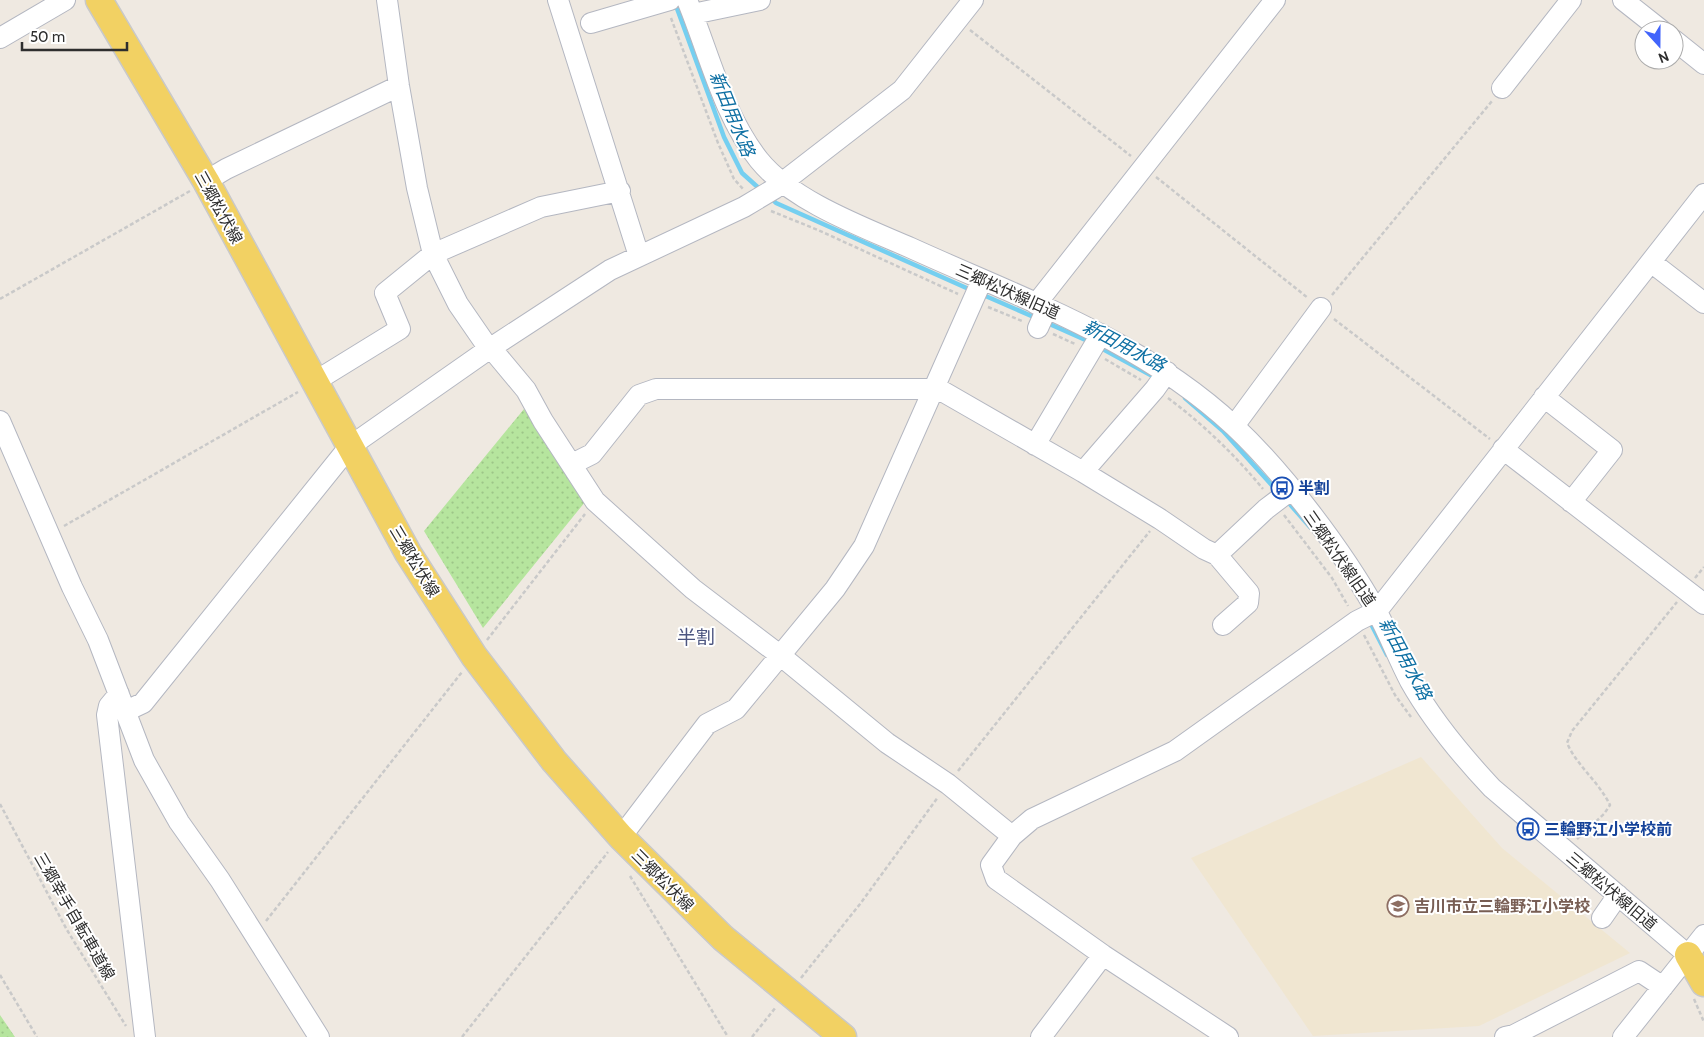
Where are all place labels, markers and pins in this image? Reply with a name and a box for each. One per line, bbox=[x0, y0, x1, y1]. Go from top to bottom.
bus stop icon: 半割 bbox=[1270, 476, 1294, 500]
place label: 半割 bbox=[1298, 479, 1330, 498]
bus stop icon: 三輪野江小学校前 bbox=[1516, 817, 1540, 841]
place label: 三輪野江小学校前 bbox=[1544, 820, 1672, 839]
school or university icon: 吉川市立三輪野江小学校 bbox=[1386, 894, 1410, 918]
place label: 吉川市立三輪野江小学校 bbox=[1414, 897, 1590, 916]

